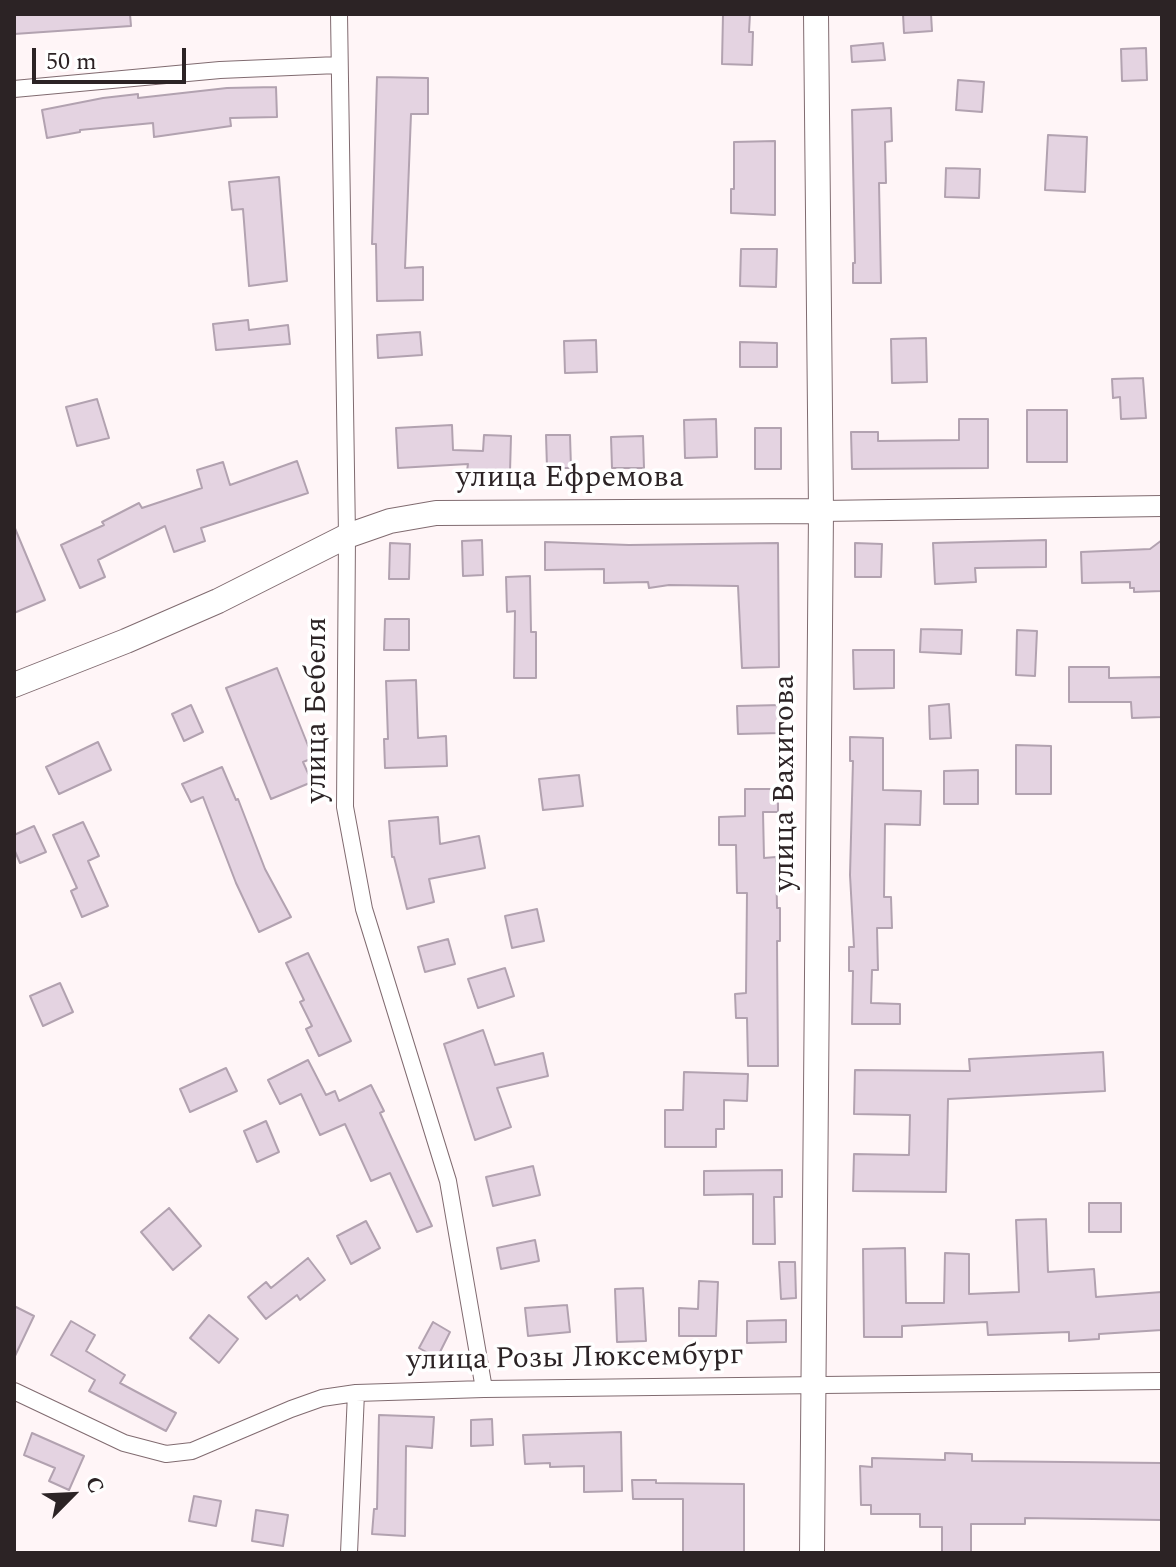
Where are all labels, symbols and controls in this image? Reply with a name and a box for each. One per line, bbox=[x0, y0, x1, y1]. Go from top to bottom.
scale bar bbox=[36, 32, 190, 82]
text: 50 m bbox=[46, 44, 97, 80]
street label: улица Ефремова bbox=[456, 462, 684, 498]
street label: улица Бебеля bbox=[301, 617, 337, 803]
street label: улица Вахитова bbox=[769, 674, 805, 892]
street label: улица Розы Люксембург bbox=[406, 1339, 744, 1381]
north arrow bbox=[32, 1455, 112, 1535]
text: С bbox=[76, 1471, 113, 1499]

